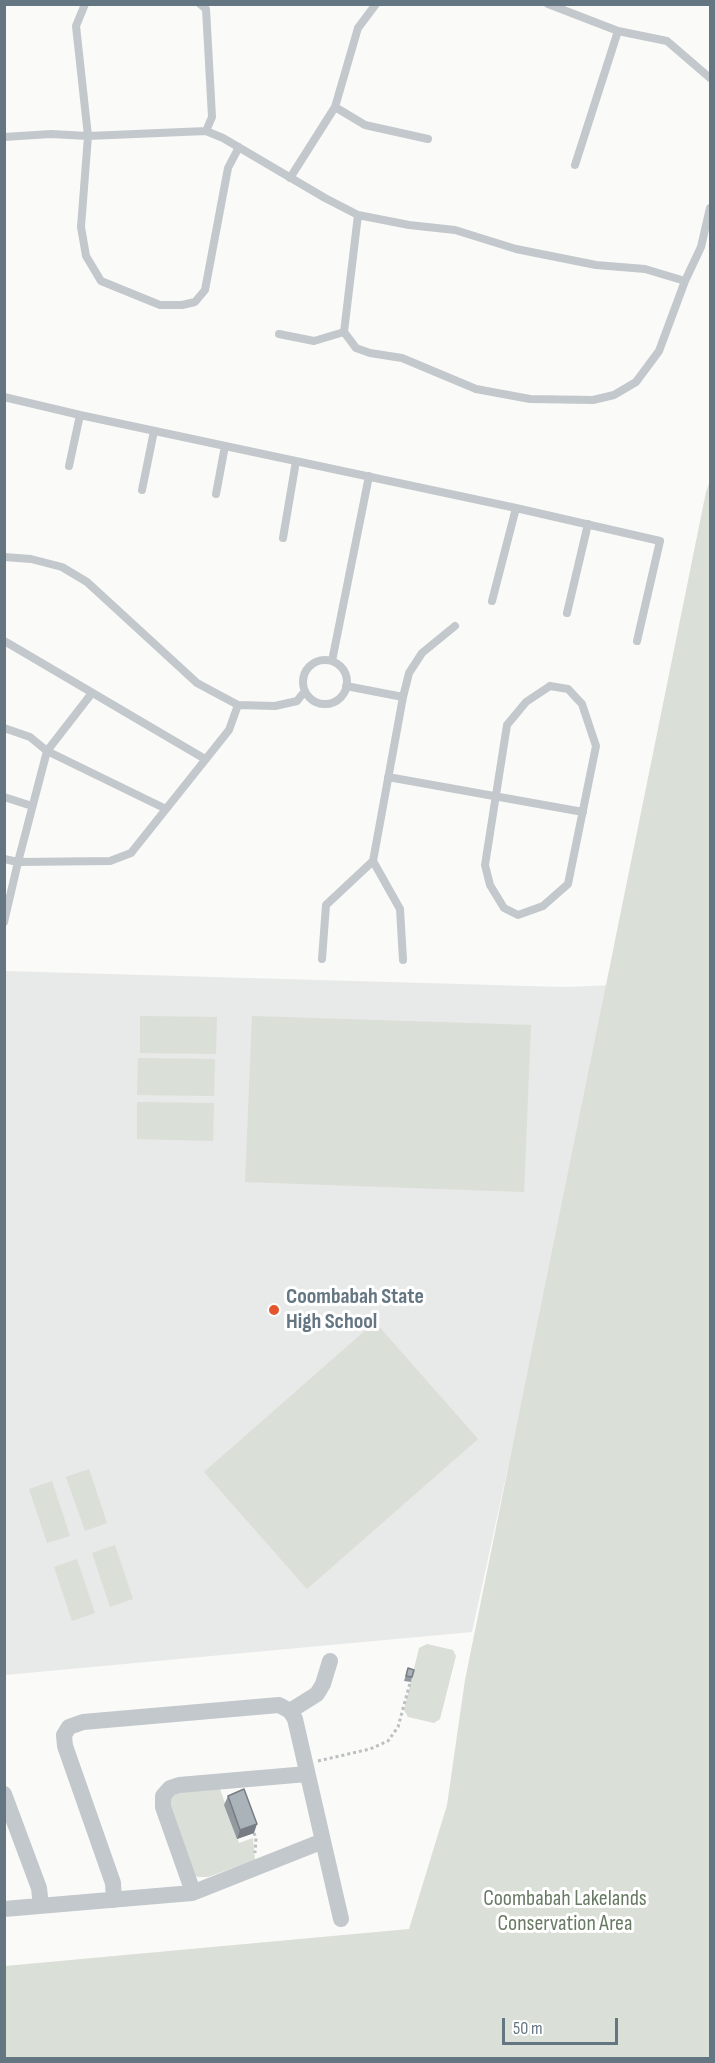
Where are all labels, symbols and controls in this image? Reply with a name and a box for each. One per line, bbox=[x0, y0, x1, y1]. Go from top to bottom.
place label: Coombabah State High School bbox=[286, 1284, 424, 1336]
marker: Coombabah State High School bbox=[267, 1303, 281, 1317]
park label: Coombabah Lakelands Conservation Area bbox=[483, 1886, 647, 1938]
scale bar bbox=[505, 2006, 620, 2044]
text: 50 m bbox=[513, 2018, 543, 2039]

